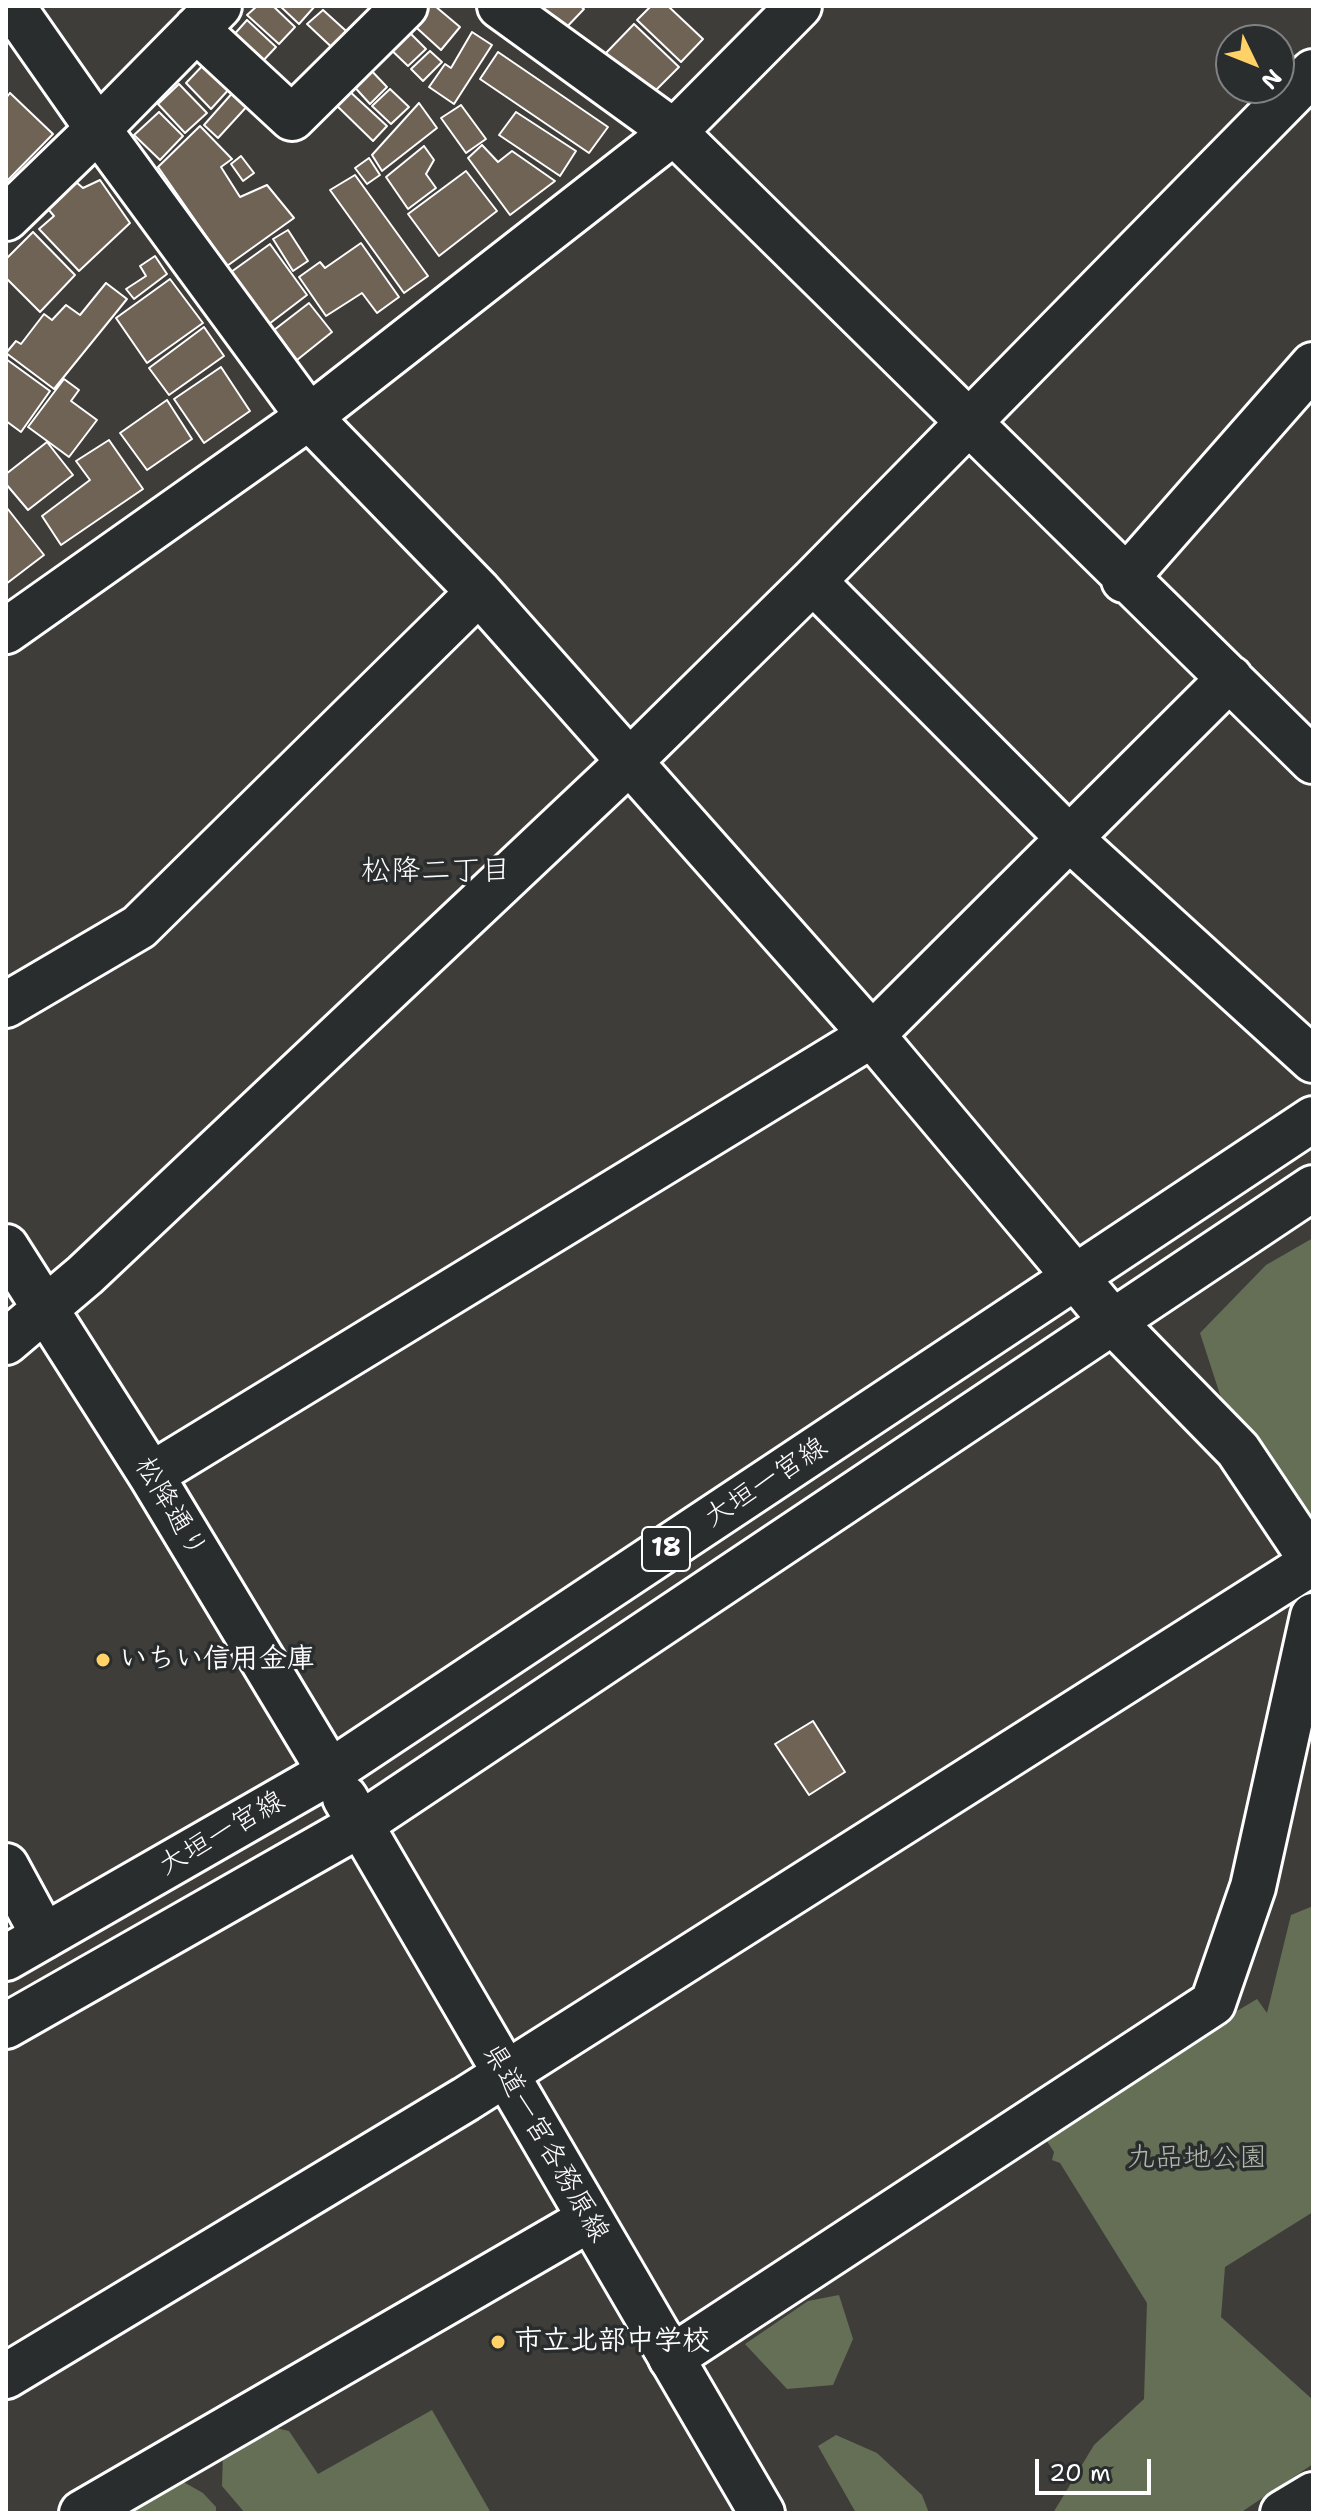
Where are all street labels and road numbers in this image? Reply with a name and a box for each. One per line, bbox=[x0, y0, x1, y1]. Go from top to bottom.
street label: 大垣一宮線 bbox=[698, 1431, 834, 1535]
street label: 松降通り bbox=[127, 1451, 213, 1565]
road number: 18 bbox=[642, 1527, 690, 1571]
street label: 大垣一宮線 bbox=[153, 1784, 291, 1884]
street label: 県道一宮各務原線 bbox=[474, 2038, 616, 2248]

